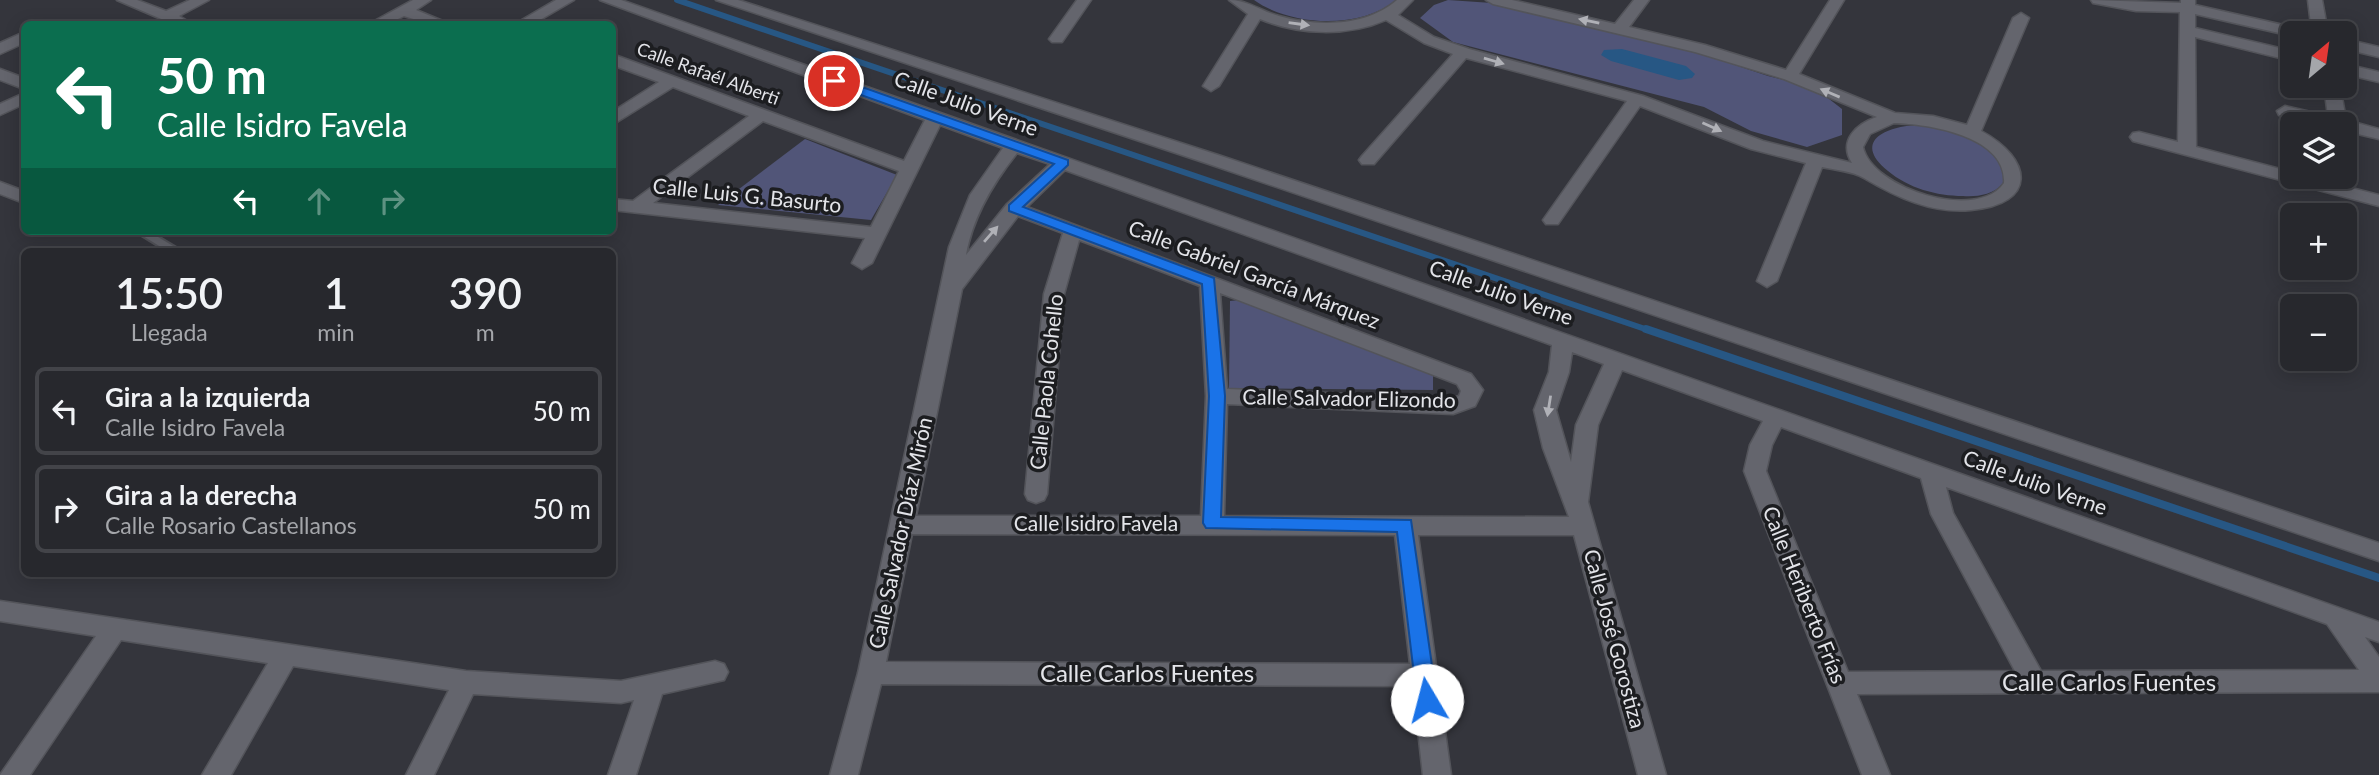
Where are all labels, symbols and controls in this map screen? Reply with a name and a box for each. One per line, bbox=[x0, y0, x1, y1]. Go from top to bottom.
one-way arrow bbox=[1578, 16, 1600, 27]
one-way arrow bbox=[1288, 19, 1310, 30]
north arrow bbox=[2280, 21, 2357, 98]
map controls bbox=[2280, 21, 2357, 371]
street label: Calle Rafaél Alberti bbox=[634, 37, 783, 109]
text: 50 m bbox=[157, 46, 267, 104]
icon: left bbox=[42, 49, 133, 140]
pin bbox=[804, 51, 864, 111]
one-way arrow bbox=[1484, 56, 1506, 67]
icon: arrive bbox=[815, 62, 853, 100]
street label: Calle Julio Verne bbox=[891, 65, 1042, 140]
one-way arrow bbox=[1819, 87, 1840, 98]
text: Calle Isidro Favela bbox=[157, 105, 408, 144]
button: layers bbox=[2280, 112, 2357, 189]
one-way arrow bbox=[1702, 121, 1722, 133]
street label: Calle Luis G. Basurto bbox=[652, 172, 843, 217]
icon: left bbox=[227, 182, 265, 220]
icon: ahead bbox=[300, 182, 338, 220]
icon: right bbox=[373, 182, 411, 220]
button: + bbox=[2280, 203, 2357, 280]
street label: Calle Gabriel García Márquez bbox=[1125, 214, 1384, 333]
one-way arrow bbox=[983, 225, 998, 242]
street label: Calle Julio Verne bbox=[1426, 254, 1577, 329]
text: 15:50 bbox=[115, 268, 223, 318]
text: 1 bbox=[324, 268, 348, 318]
text: 390 bbox=[449, 268, 522, 318]
street label: Calle Paola Cohello bbox=[1024, 293, 1067, 471]
button: − bbox=[2280, 294, 2357, 371]
text: Llegada bbox=[131, 318, 208, 346]
text: min bbox=[317, 318, 355, 346]
text: m bbox=[476, 318, 495, 346]
text: Gira a la izquierda bbox=[105, 381, 311, 413]
street label: Calle Salvador Elizondo bbox=[1242, 383, 1456, 412]
icon: left bbox=[46, 392, 84, 430]
text: 50 m bbox=[533, 395, 591, 427]
one-way arrow bbox=[1543, 395, 1554, 417]
text: Calle Isidro Favela bbox=[105, 413, 285, 441]
street label: Calle Salvador Díaz Mirón bbox=[863, 415, 936, 651]
street label: Calle Julio Verne bbox=[1960, 444, 2111, 519]
text: Gira a la derecha bbox=[105, 479, 297, 511]
icon: right bbox=[46, 490, 84, 528]
text: 50 m bbox=[533, 493, 591, 525]
street label: Calle Heriberto Frías bbox=[1758, 502, 1852, 687]
street label: Calle Isidro Favela bbox=[1014, 510, 1178, 535]
text: Calle Rosario Castellanos bbox=[105, 511, 357, 539]
street label: Calle José Gorostiza bbox=[1580, 546, 1651, 731]
street label: Calle Carlos Fuentes bbox=[1040, 658, 1254, 687]
position arrow bbox=[1390, 663, 1464, 737]
street label: Calle Carlos Fuentes bbox=[2002, 667, 2216, 696]

